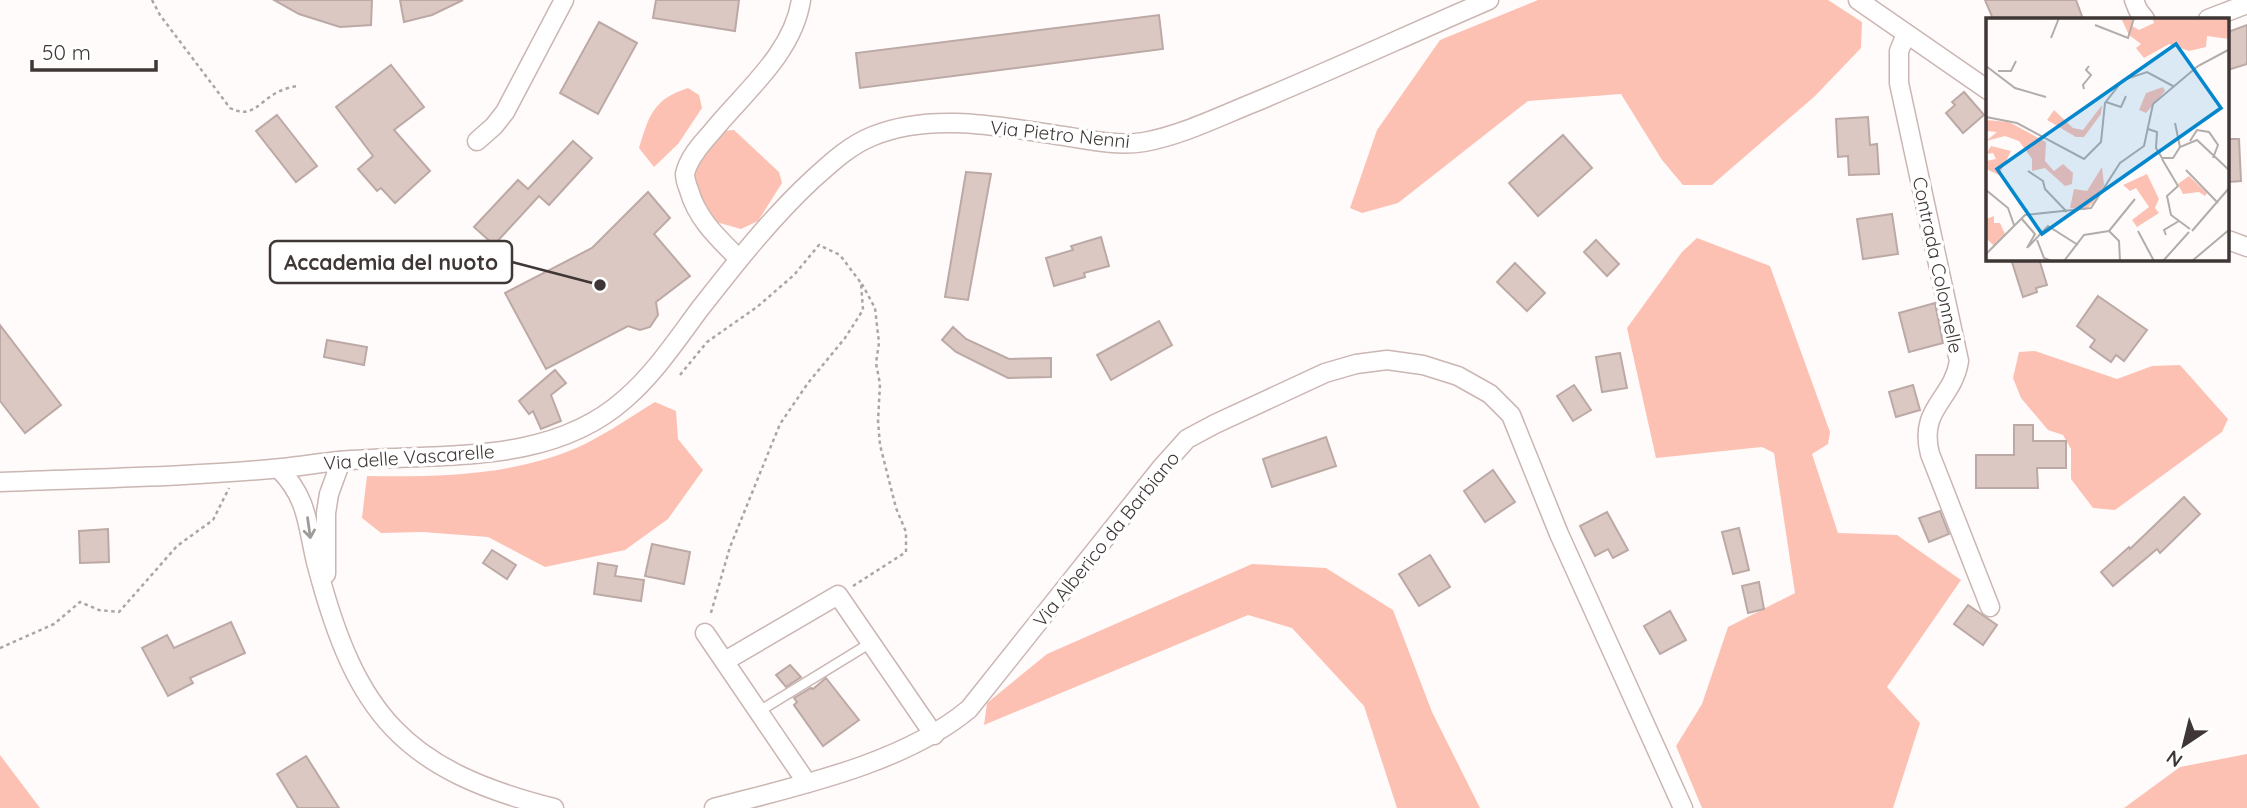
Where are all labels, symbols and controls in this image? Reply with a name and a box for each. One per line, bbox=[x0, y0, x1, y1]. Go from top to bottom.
inset map bbox=[1986, 18, 2230, 261]
scale bar bbox=[32, 28, 156, 72]
text: 50 m bbox=[42, 39, 91, 65]
street label: Via Pietro Nenni bbox=[989, 115, 1131, 153]
street label: Contrada Colonnelle bbox=[1908, 175, 1968, 355]
callout: Accademia del nuoto bbox=[270, 241, 512, 283]
text: Accademia del nuoto bbox=[284, 249, 498, 275]
street label: Via delle Vascarelle bbox=[323, 439, 495, 475]
street label: Via Alberico da Barbiano bbox=[1028, 446, 1184, 632]
one-way arrow bbox=[303, 516, 316, 539]
north arrow bbox=[2149, 710, 2219, 780]
text: N bbox=[2162, 745, 2187, 773]

